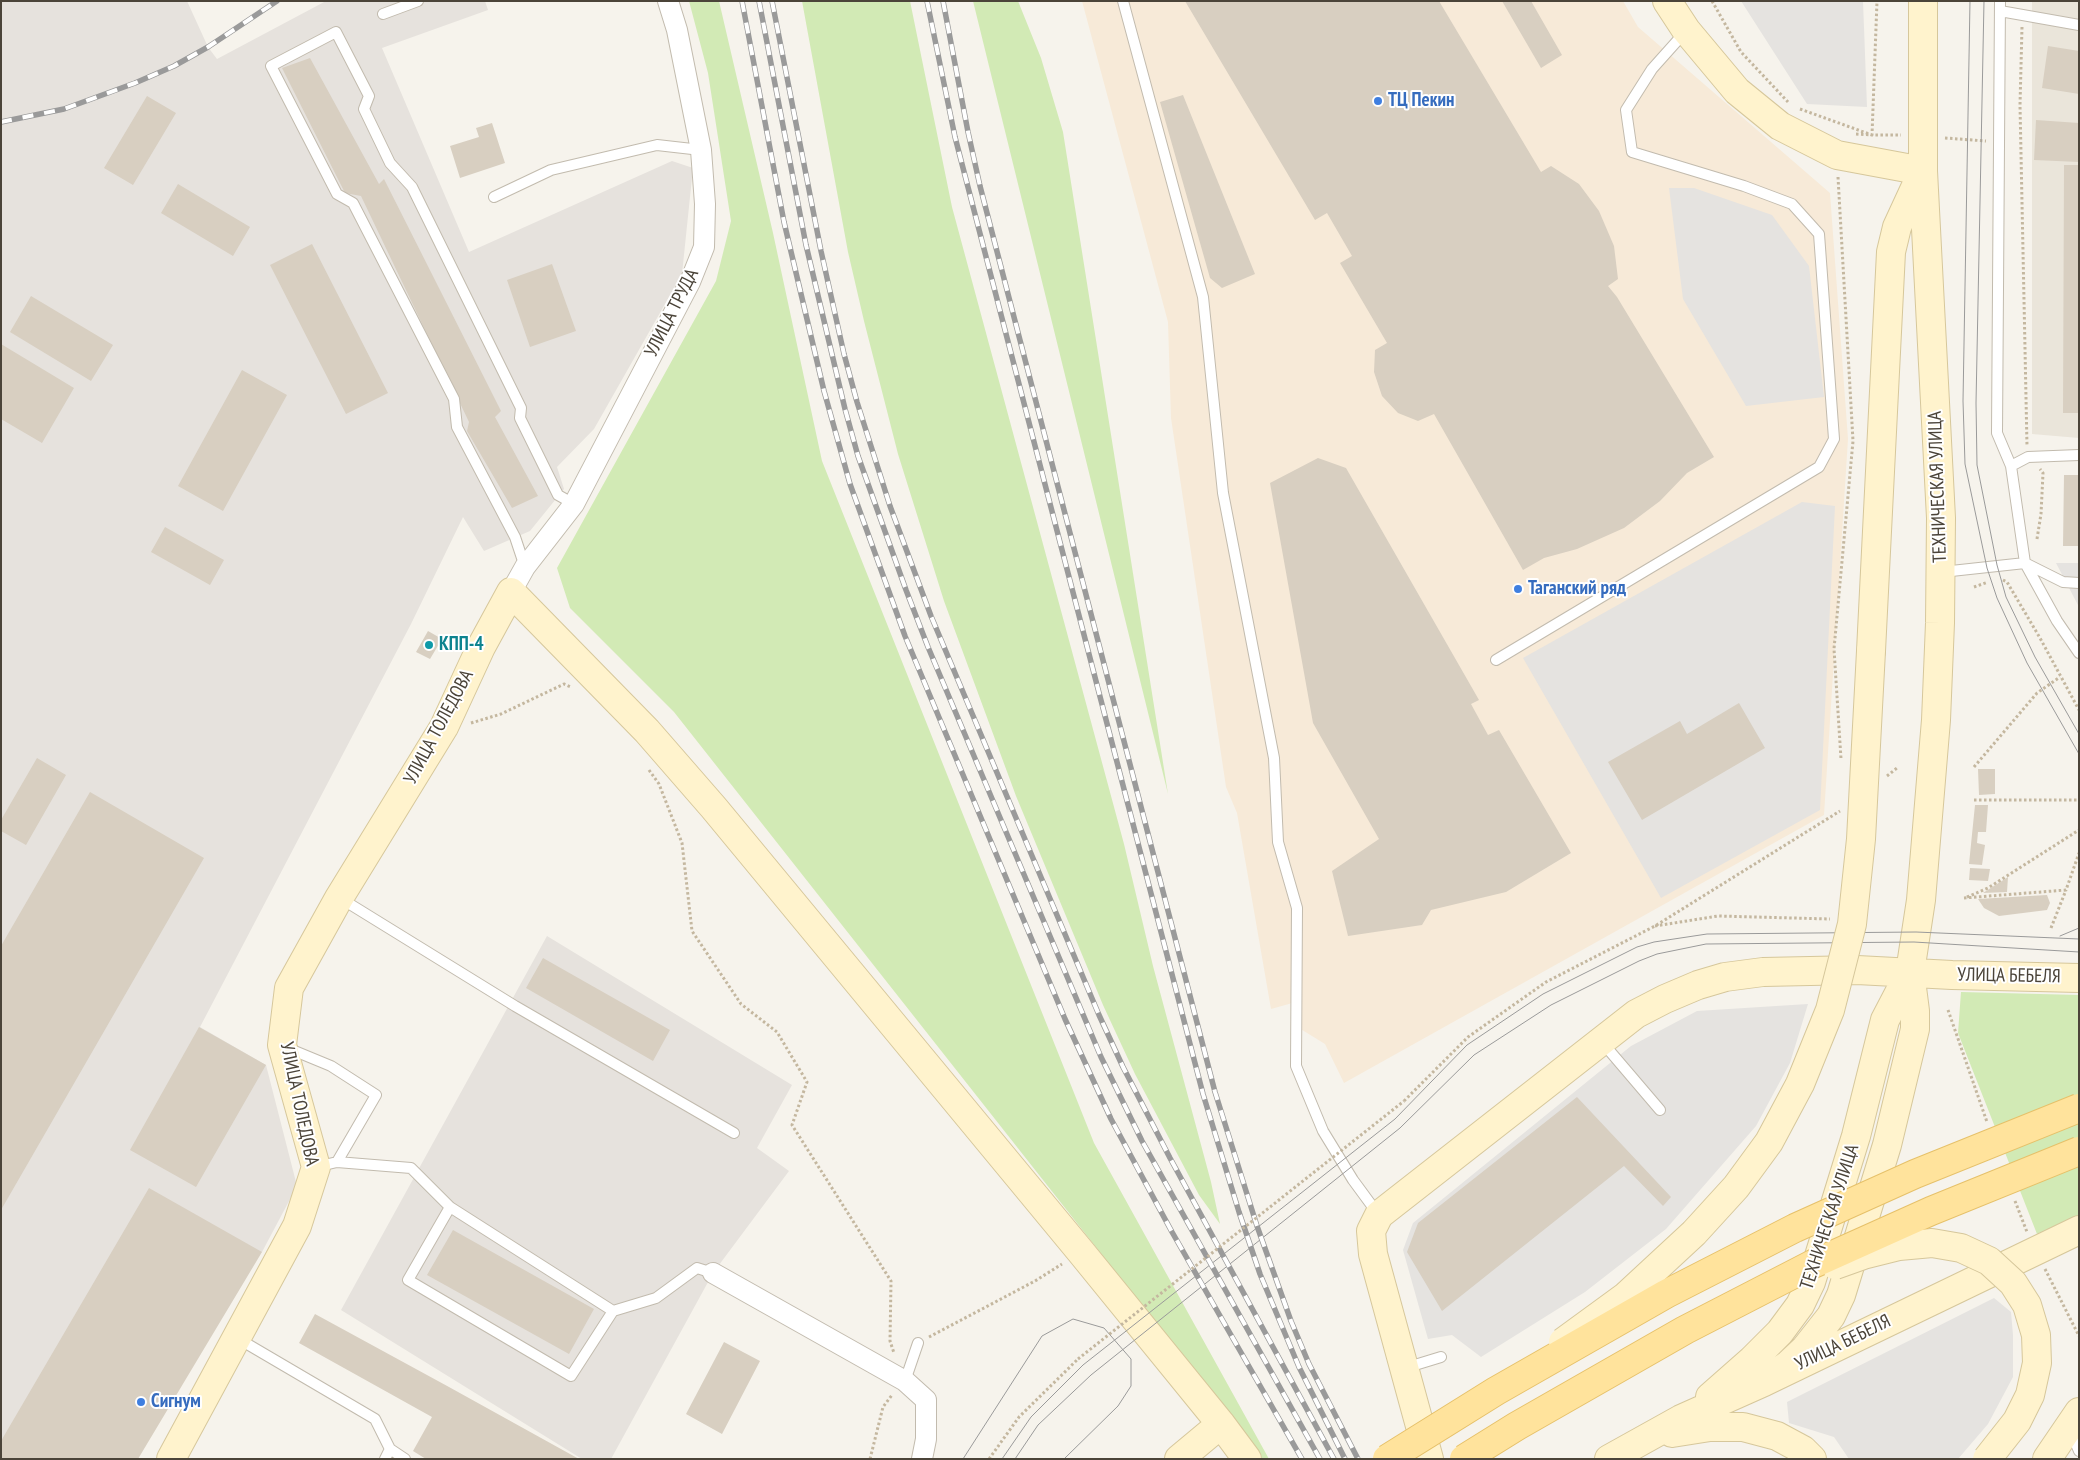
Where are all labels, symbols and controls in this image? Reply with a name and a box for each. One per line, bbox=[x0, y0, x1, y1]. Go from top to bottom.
place label: ТЦ Пекин bbox=[1388, 90, 1454, 112]
marker: ТЦ Пекин bbox=[1372, 95, 1384, 107]
street label: УЛИЦА ТРУДА bbox=[640, 265, 704, 361]
street label: ТЕХНИЧЕСКАЯ УЛИЦА bbox=[1924, 411, 1952, 563]
place label: Таганский ряд bbox=[1528, 578, 1626, 600]
marker: Таганский ряд bbox=[1512, 583, 1524, 595]
place label: КПП-4 bbox=[439, 634, 484, 656]
marker: КПП-4 bbox=[423, 639, 435, 651]
street label: УЛИЦА ТОЛЕДОВА bbox=[399, 666, 479, 788]
street label: УЛИЦА БЕБЕЛЯ bbox=[1957, 964, 2061, 988]
street label: УЛИЦА ТОЛЕДОВА bbox=[275, 1040, 323, 1168]
street label: ТЕХНИЧЕСКАЯ УЛИЦА bbox=[1796, 1141, 1864, 1293]
street label: УЛИЦА БЕБЕЛЯ bbox=[1792, 1310, 1894, 1376]
place label: Сигнум bbox=[151, 1391, 201, 1413]
marker: Сигнум bbox=[135, 1396, 147, 1408]

